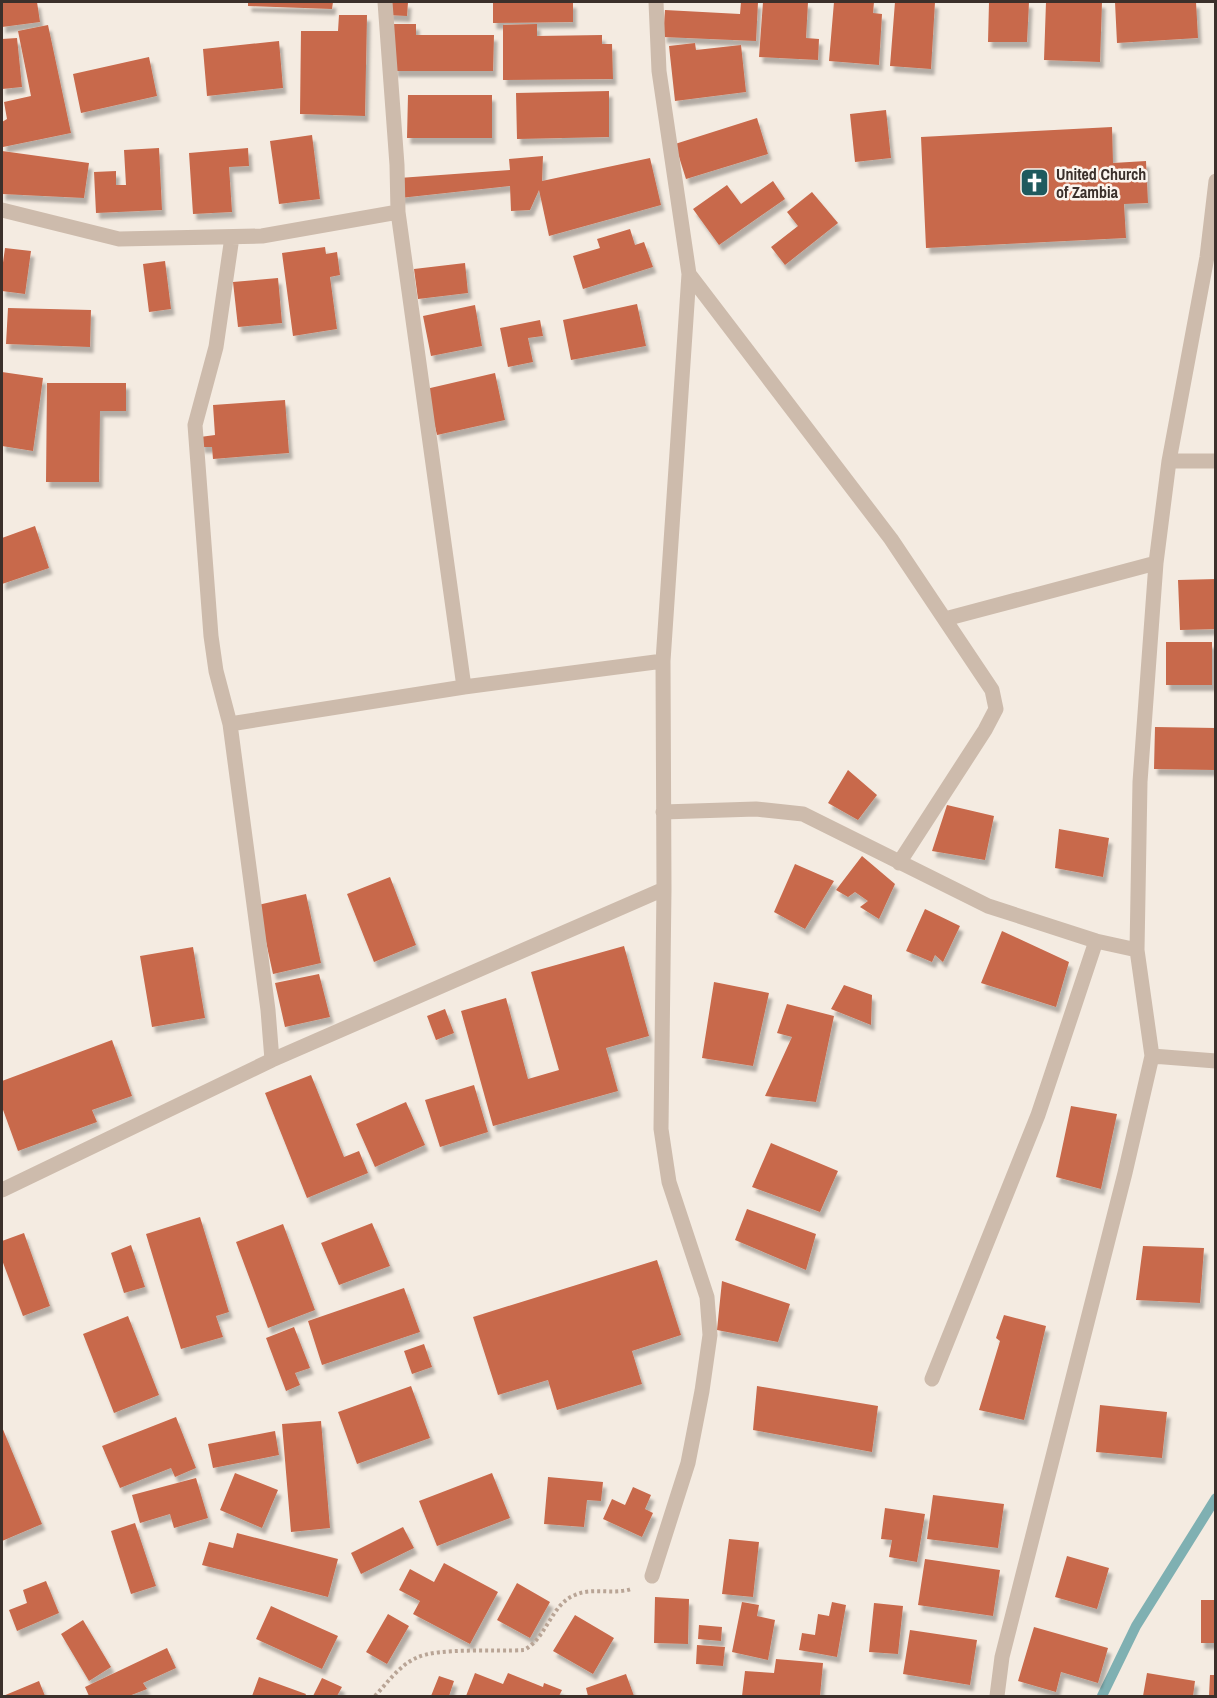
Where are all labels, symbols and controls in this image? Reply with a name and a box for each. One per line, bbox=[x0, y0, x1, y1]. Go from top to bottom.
place label: United Church of Zambia bbox=[1056, 163, 1146, 203]
church icon: United Church of Zambia bbox=[1019, 167, 1051, 199]

